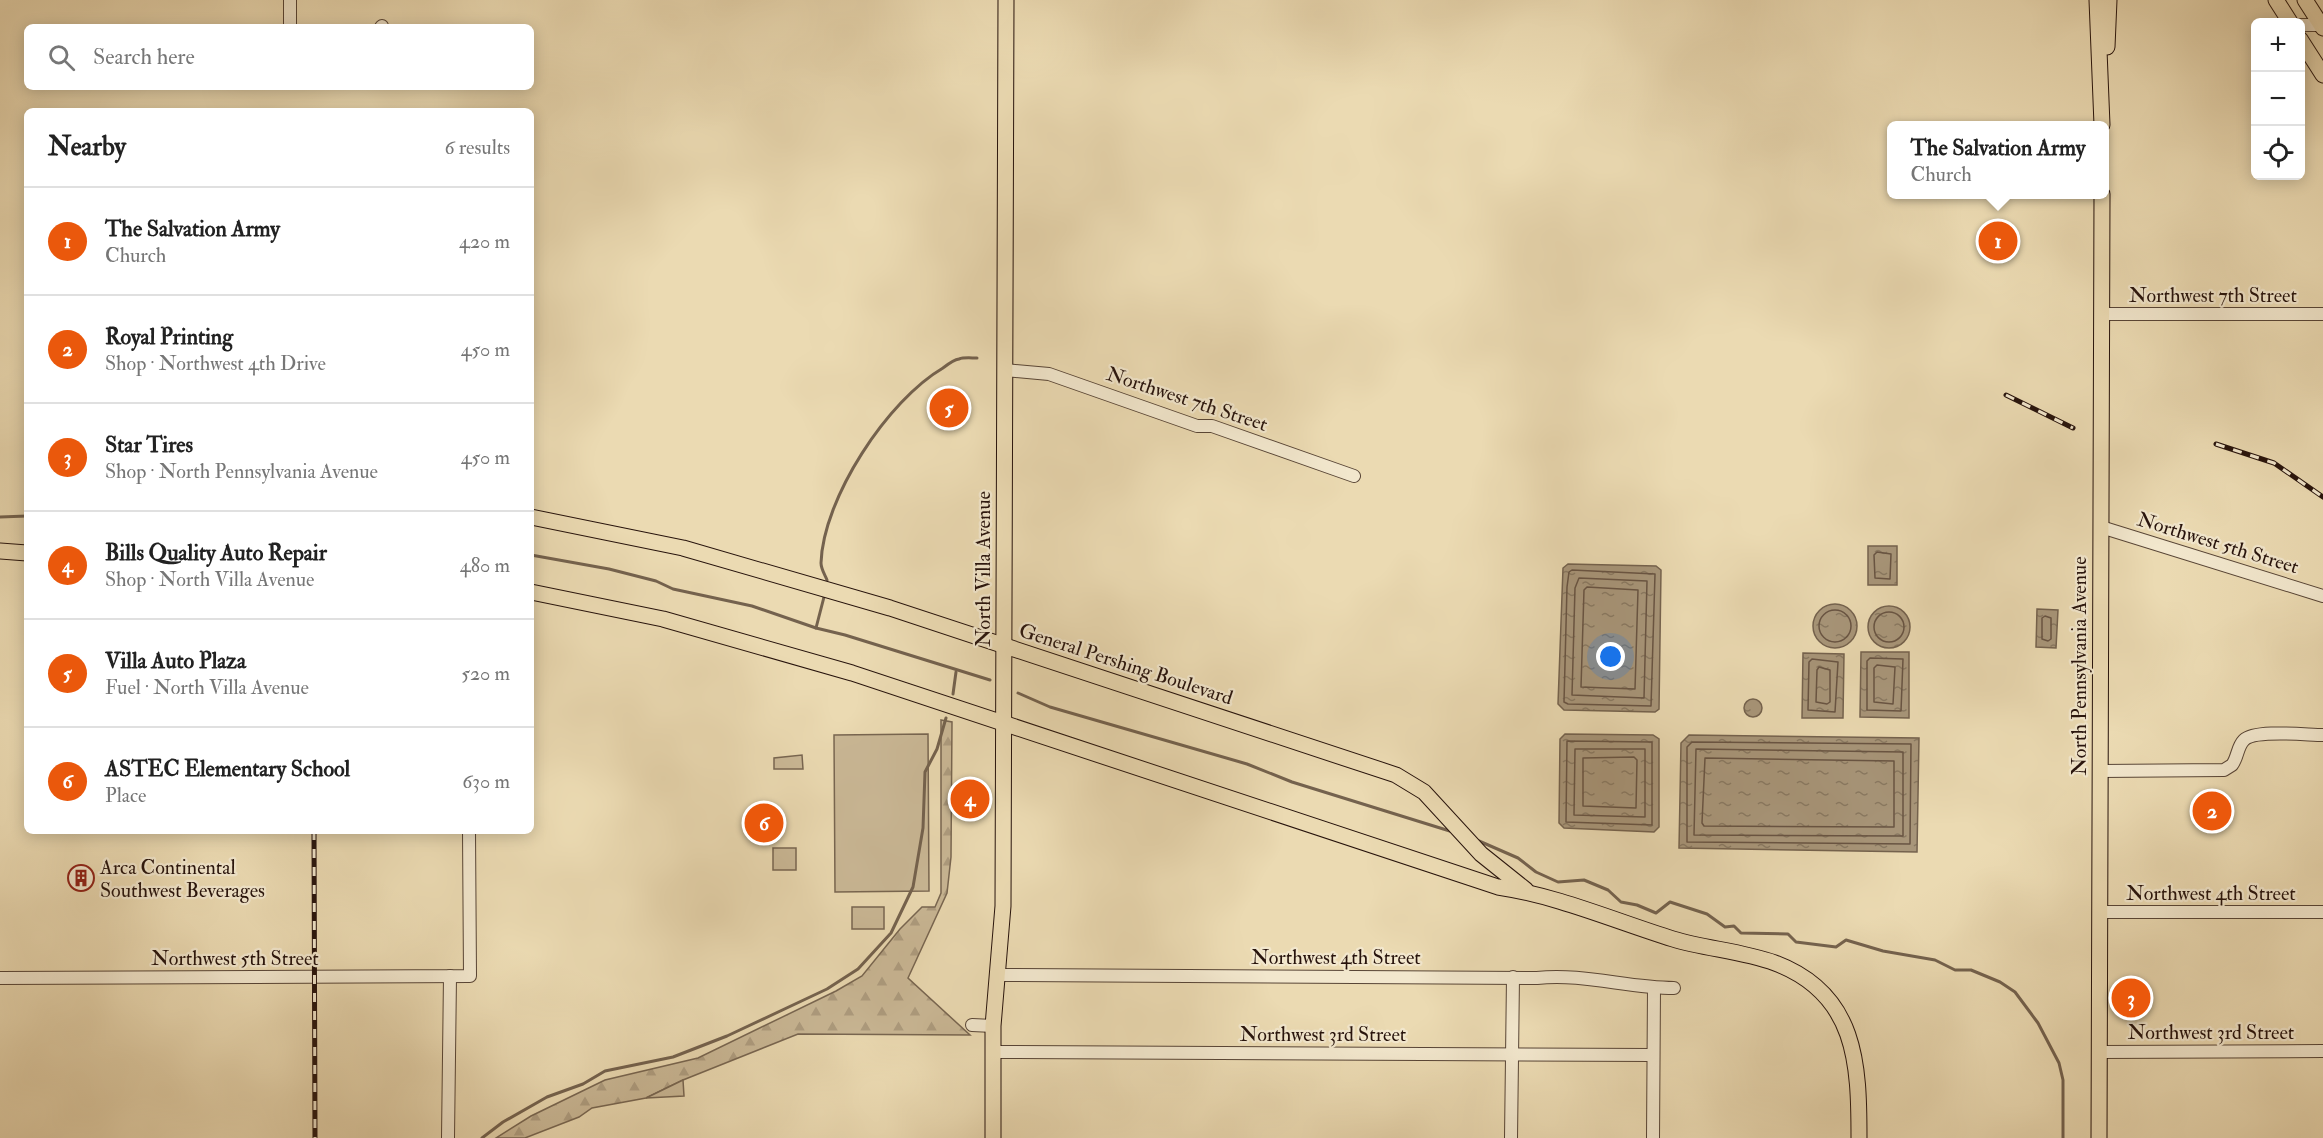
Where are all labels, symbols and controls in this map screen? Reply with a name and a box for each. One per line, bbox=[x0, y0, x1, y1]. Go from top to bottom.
map controls bbox=[2251, 18, 2305, 180]
button: + bbox=[2251, 18, 2305, 72]
search box bbox=[24, 24, 534, 90]
icon: search bbox=[45, 41, 78, 74]
text: Search here bbox=[93, 43, 195, 71]
button: − bbox=[2251, 72, 2305, 126]
popup bbox=[1887, 121, 2109, 199]
button: locate bbox=[2251, 126, 2305, 180]
text: Nearby bbox=[48, 131, 126, 163]
text: The Salvation Army bbox=[1911, 134, 2085, 162]
text: 6 results bbox=[444, 135, 510, 160]
text: Church bbox=[1911, 162, 1972, 187]
text: The Salvation Army bbox=[105, 215, 280, 243]
pin: 1 bbox=[1978, 218, 2018, 264]
text: 1 bbox=[64, 229, 71, 254]
text: 420 m bbox=[459, 229, 510, 254]
text: Church bbox=[105, 243, 166, 268]
street label: Northwest 7th Street bbox=[2129, 283, 2297, 308]
text: Royal Printing bbox=[105, 323, 233, 351]
text: 2 bbox=[62, 337, 73, 362]
text: 450 m bbox=[461, 337, 510, 362]
text: Shop · Northwest 4th Drive bbox=[105, 351, 326, 376]
street label: Northwest 7th Street bbox=[1103, 361, 1271, 437]
pin: 5 bbox=[930, 386, 968, 430]
text: Star Tires bbox=[105, 431, 193, 459]
text: 3 bbox=[64, 445, 71, 470]
text: 450 m bbox=[461, 445, 510, 470]
text: Shop · North Pennsylvania Avenue bbox=[105, 459, 378, 484]
street label: North Villa Avenue bbox=[971, 491, 996, 647]
street label: Northwest 5th Street bbox=[2134, 507, 2302, 580]
text: Bills Quality Auto Repair bbox=[105, 539, 327, 567]
text: 4 bbox=[62, 553, 73, 578]
text: 480 m bbox=[460, 553, 510, 578]
street label: North Pennsylvania Avenue bbox=[2067, 556, 2092, 776]
text: Shop · North Villa Avenue bbox=[105, 567, 314, 592]
street label: General Pershing Boulevard bbox=[1016, 618, 1236, 710]
your location bbox=[1596, 642, 1625, 671]
text: Villa Auto Plaza bbox=[105, 647, 246, 675]
text: 5 bbox=[63, 661, 72, 686]
text: 520 m bbox=[461, 661, 510, 686]
text: Fuel · North Villa Avenue bbox=[105, 675, 309, 700]
text: ASTEC Elementary School bbox=[105, 755, 350, 783]
text: 6 bbox=[62, 769, 73, 794]
text: 630 m bbox=[462, 769, 510, 794]
pin: 4 bbox=[950, 776, 990, 822]
text: Place bbox=[105, 783, 146, 808]
pin: 2 bbox=[2192, 788, 2232, 834]
pin: 6 bbox=[744, 800, 783, 846]
place label: Arca Continental Southwest Beverages bbox=[99, 855, 265, 903]
building icon: Arca Continental Southwest Beverages bbox=[66, 863, 96, 893]
street label: Northwest 4th Street bbox=[2126, 881, 2296, 906]
street label: Northwest 4th Street bbox=[1251, 945, 1421, 970]
street label: Northwest 5th Street bbox=[151, 946, 319, 971]
pin: 3 bbox=[2112, 976, 2150, 1020]
street label: Northwest 3rd Street bbox=[2128, 1020, 2295, 1045]
street label: Northwest 3rd Street bbox=[1240, 1022, 1407, 1047]

